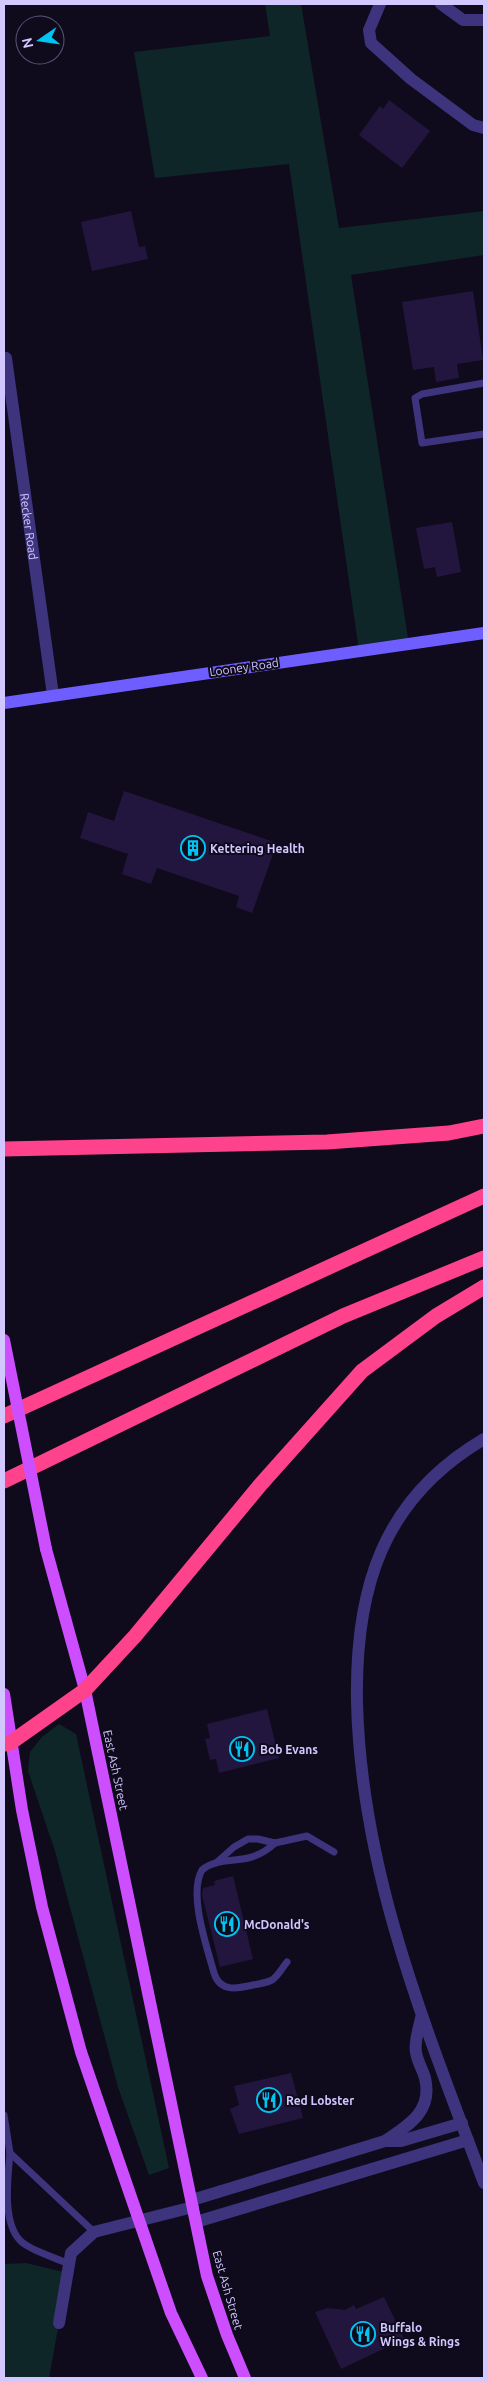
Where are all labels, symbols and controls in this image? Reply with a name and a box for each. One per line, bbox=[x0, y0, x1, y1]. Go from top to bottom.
north arrow bbox=[15, 15, 65, 65]
text: N bbox=[18, 36, 36, 50]
street label: Recker Road bbox=[18, 492, 41, 561]
street label: Looney Road bbox=[209, 656, 279, 678]
building icon: Kettering Health bbox=[180, 835, 206, 861]
place label: Kettering Health bbox=[210, 842, 305, 855]
street label: East Ash Street bbox=[101, 1729, 131, 1812]
restaurant icon: Bob Evans bbox=[229, 1736, 255, 1762]
place label: Bob Evans bbox=[260, 1743, 318, 1756]
restaurant icon: McDonald's bbox=[214, 1911, 240, 1937]
place label: McDonald's bbox=[244, 1918, 310, 1931]
restaurant icon: Red Lobster bbox=[256, 2087, 282, 2113]
place label: Red Lobster bbox=[286, 2094, 354, 2107]
street label: East Ash Street bbox=[210, 2249, 246, 2331]
restaurant icon: Buffalo Wings & Rings bbox=[350, 2321, 376, 2347]
place label: Buffalo Wings & Rings bbox=[380, 2321, 460, 2348]

